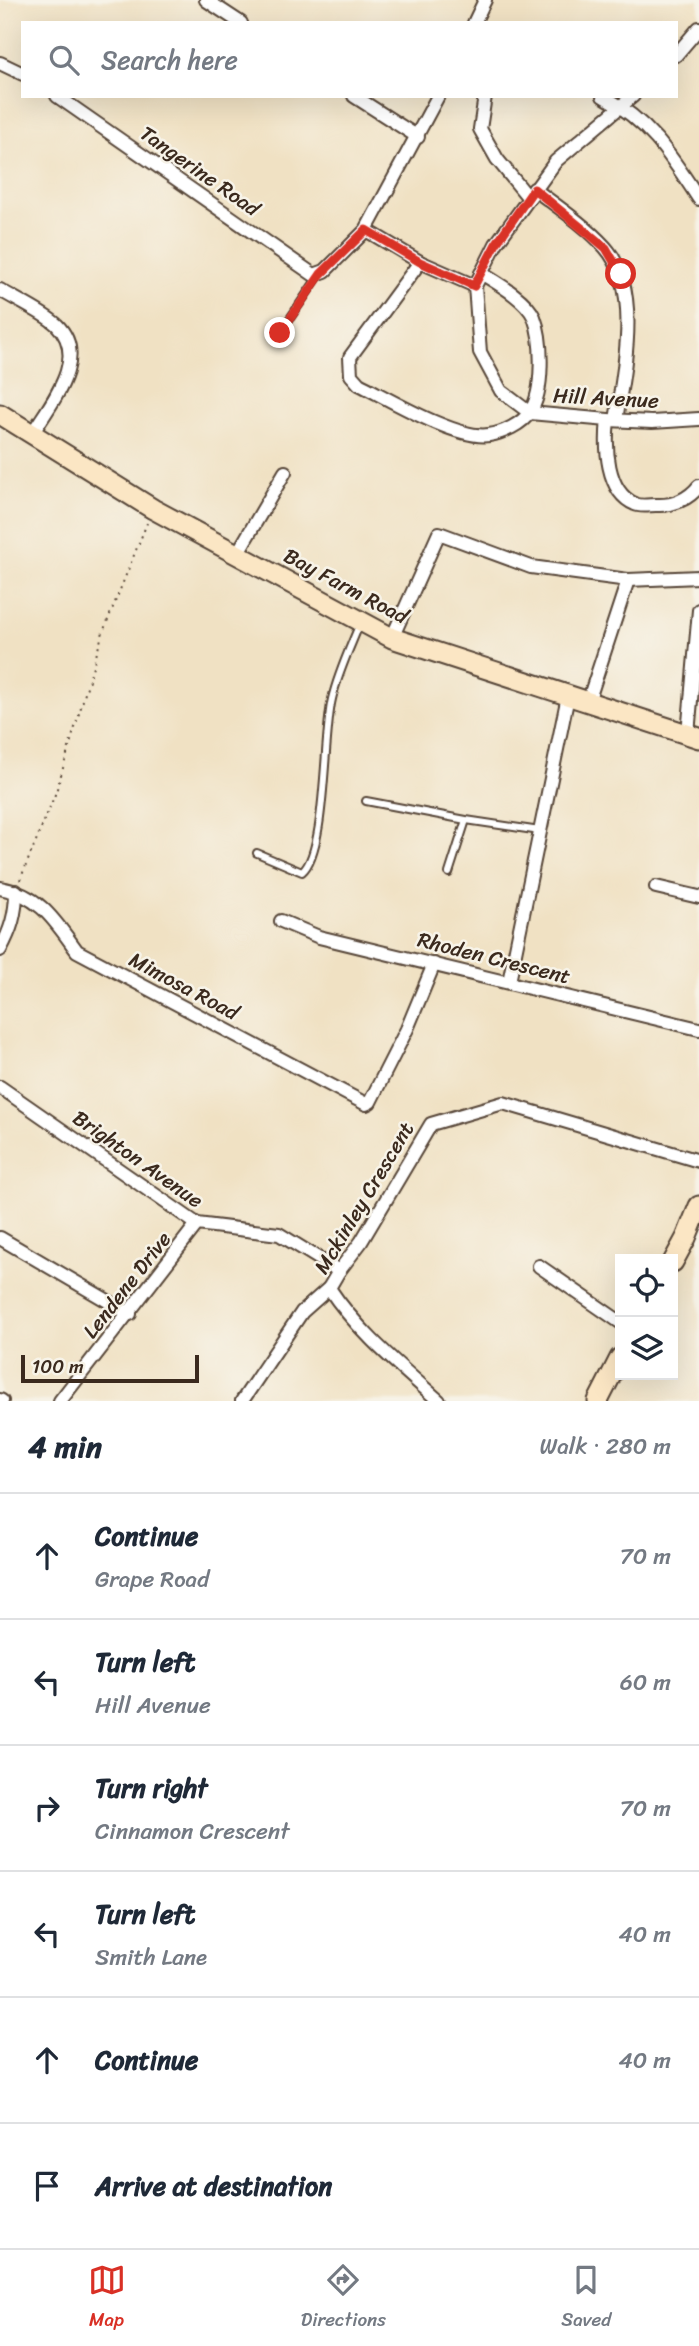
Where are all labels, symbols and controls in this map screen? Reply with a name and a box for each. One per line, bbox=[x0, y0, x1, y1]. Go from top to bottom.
search box bbox=[21, 21, 678, 98]
text: Search here bbox=[101, 37, 238, 83]
icon: search bbox=[45, 41, 83, 79]
street label: Tangerine Road bbox=[132, 115, 270, 228]
route start bbox=[605, 258, 636, 289]
route end bbox=[264, 317, 295, 348]
street label: Hill Avenue bbox=[552, 376, 660, 420]
street label: Bay Farm Road bbox=[277, 537, 417, 636]
street label: Rhoden Crescent bbox=[414, 921, 574, 995]
street label: Mimosa Road bbox=[122, 941, 248, 1032]
street label: Brighton Avenue bbox=[64, 1100, 212, 1219]
street label: Mckinley Crescent bbox=[303, 1114, 425, 1282]
street label: Lendene Drive bbox=[73, 1223, 182, 1347]
map controls bbox=[615, 1254, 678, 1380]
button: locate bbox=[615, 1254, 678, 1317]
button: layers bbox=[615, 1317, 678, 1380]
text: 100 m bbox=[32, 1350, 84, 1383]
scale bar bbox=[21, 1352, 200, 1384]
text: 4 min bbox=[28, 1420, 102, 1474]
text: Walk · 280 m bbox=[540, 1426, 671, 1467]
text: Continue bbox=[95, 1513, 198, 1559]
text: 70 m bbox=[620, 1536, 671, 1577]
icon: ahead bbox=[28, 1537, 66, 1575]
text: Grape Road bbox=[95, 1559, 209, 1600]
text: Turn left bbox=[95, 1639, 195, 1685]
text: 60 m bbox=[620, 1662, 671, 1703]
icon: left bbox=[28, 1663, 66, 1701]
text: Hill Avenue bbox=[95, 1685, 211, 1726]
text: Turn right bbox=[95, 1765, 208, 1811]
text: 70 m bbox=[620, 1788, 671, 1829]
icon: right bbox=[28, 1789, 66, 1827]
text: Cinnamon Crescent bbox=[95, 1811, 289, 1852]
text: Turn left bbox=[95, 1891, 195, 1937]
text: 40 m bbox=[618, 1914, 671, 1955]
icon: left bbox=[28, 1915, 66, 1953]
text: Smith Lane bbox=[95, 1937, 207, 1978]
text: Continue bbox=[95, 2037, 198, 2083]
text: 40 m bbox=[618, 2040, 671, 2081]
icon: ahead bbox=[28, 2041, 66, 2079]
text: Arrive at destination bbox=[95, 2163, 332, 2209]
icon: arrive bbox=[28, 2167, 66, 2205]
tab: Map bbox=[88, 2261, 126, 2336]
tab: Directions bbox=[301, 2261, 386, 2336]
tab: Saved bbox=[561, 2261, 611, 2336]

